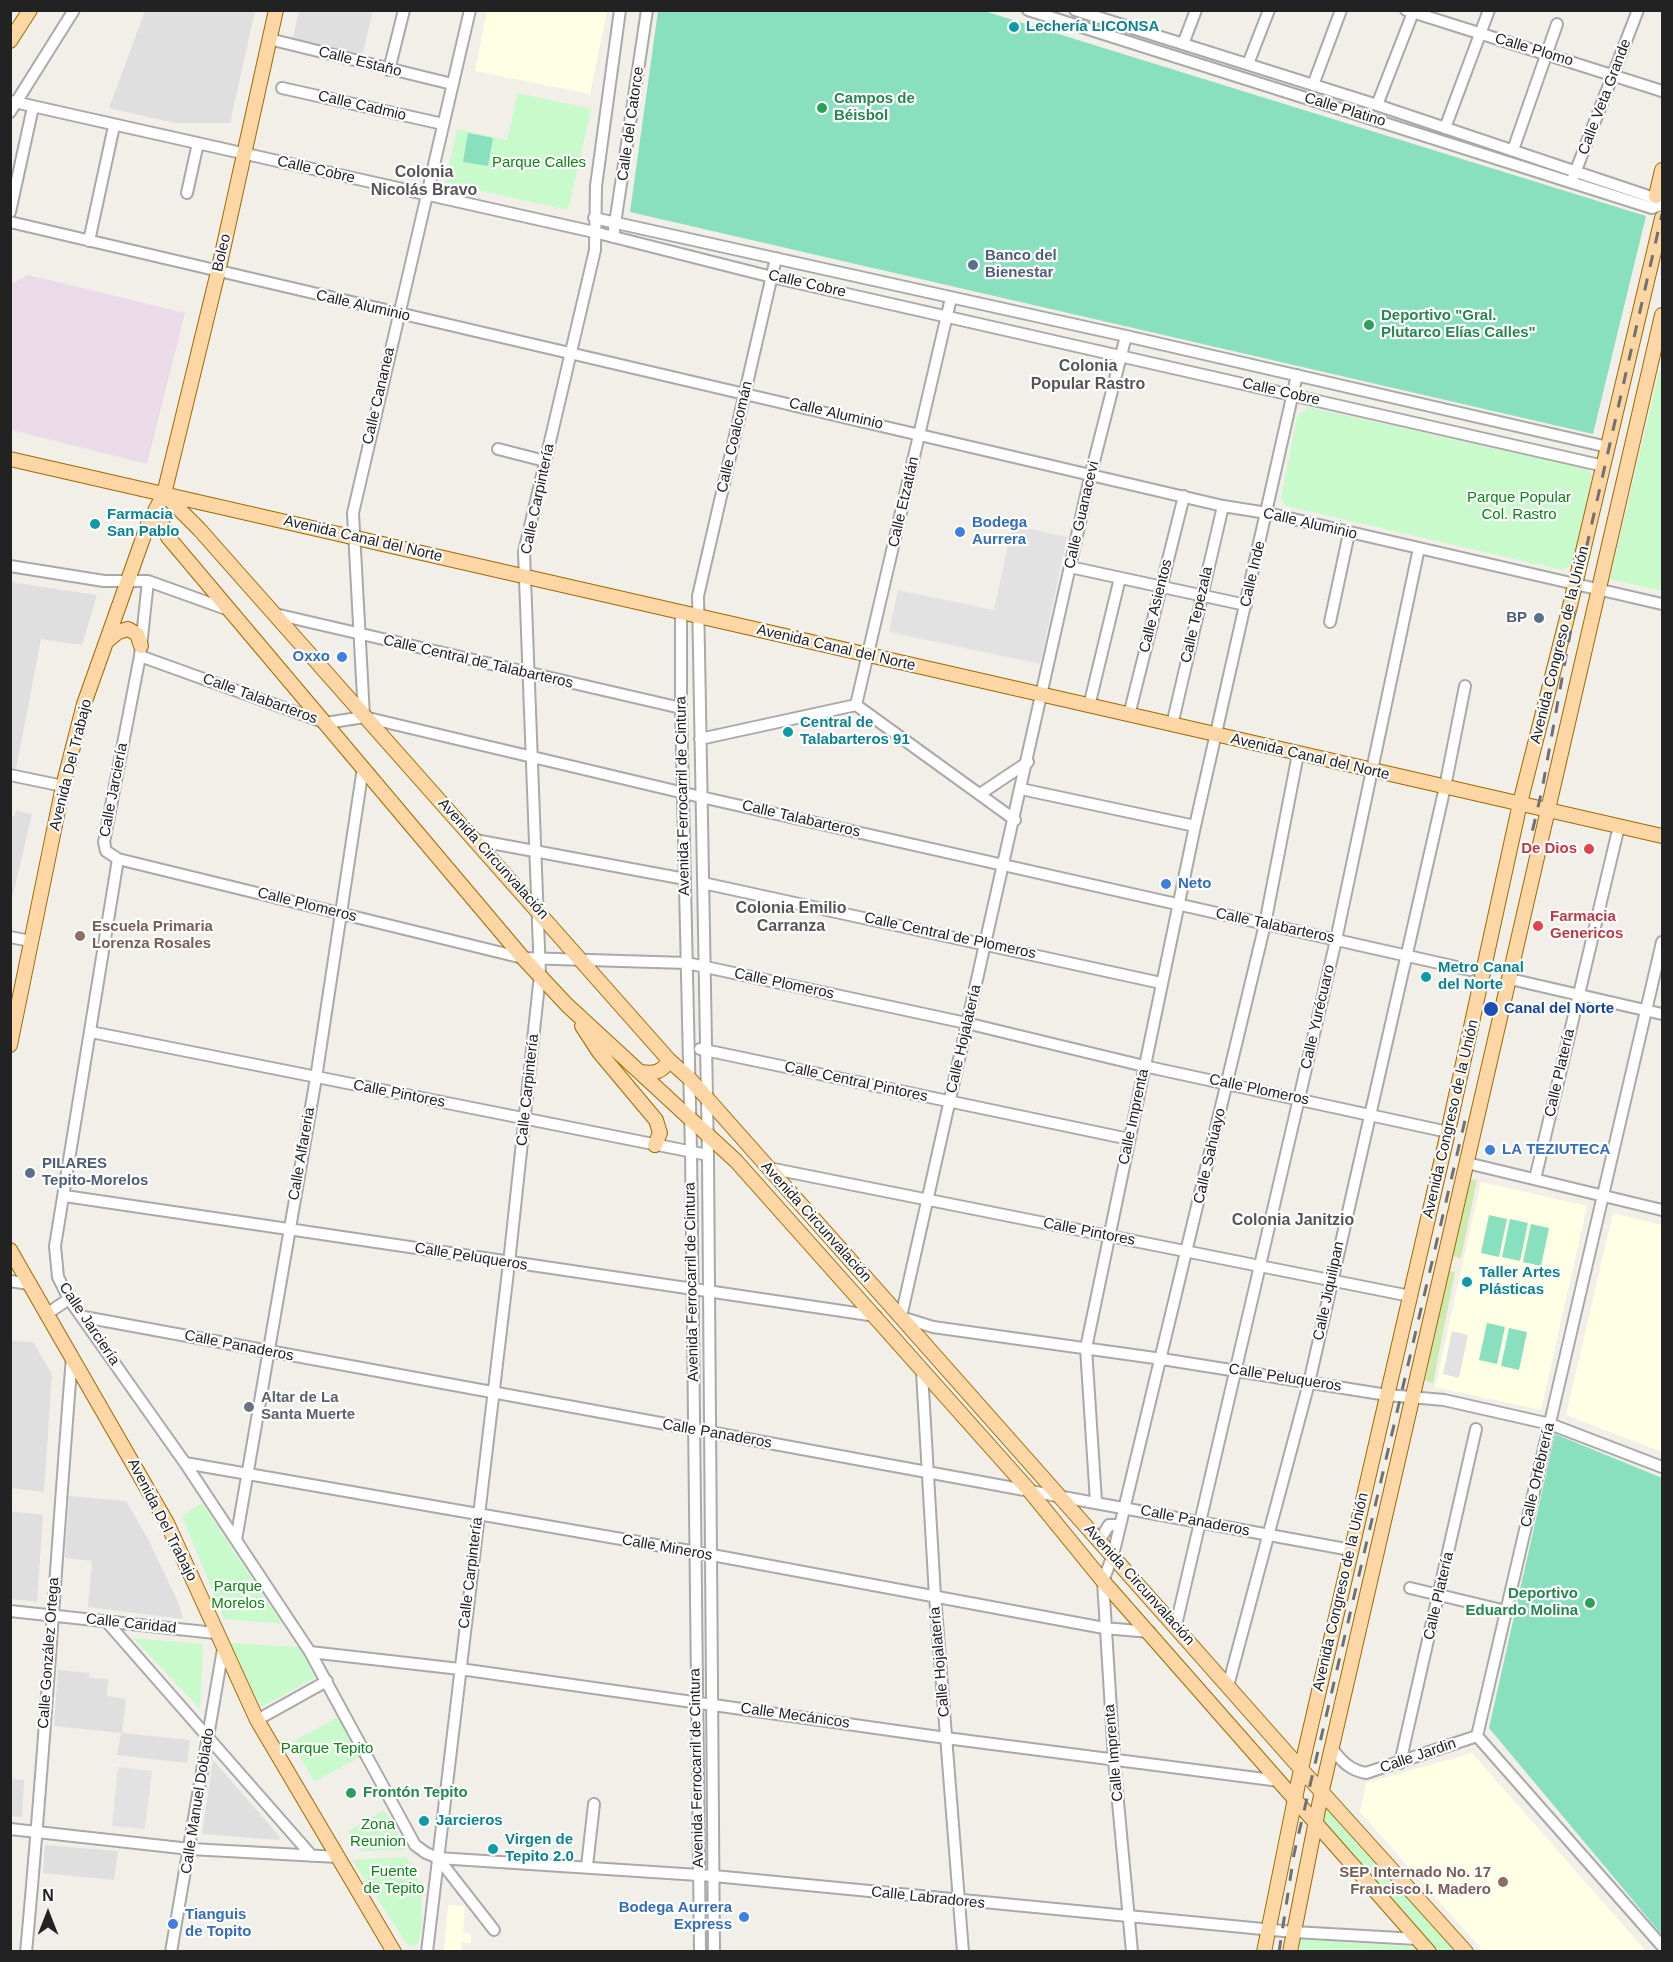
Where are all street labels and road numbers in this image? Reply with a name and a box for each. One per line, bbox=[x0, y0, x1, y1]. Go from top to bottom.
street label: Calle Plomo bbox=[1493, 30, 1575, 70]
street label: Calle Veta Grande bbox=[1575, 37, 1635, 157]
street label: Calle Estaño bbox=[317, 43, 403, 81]
street label: Calle del Catorce bbox=[614, 66, 648, 182]
street label: Calle Cadmio bbox=[316, 87, 408, 125]
street label: Calle Platino bbox=[1302, 89, 1388, 131]
street label: Calle Cobre bbox=[275, 152, 357, 188]
street label: Boleo bbox=[209, 232, 235, 274]
street label: Calle Cobre bbox=[766, 266, 848, 302]
street label: Calle Aluminio bbox=[314, 286, 412, 326]
street label: Calle Cananea bbox=[359, 346, 399, 446]
street label: Calle Cobre bbox=[1240, 374, 1322, 410]
street label: Calle Coalcomán bbox=[713, 379, 757, 495]
street label: Calle Aluminio bbox=[787, 394, 885, 434]
street label: Calle Carpintería bbox=[517, 442, 559, 556]
street label: Calle Etzatlán bbox=[885, 455, 923, 549]
street label: Calle Guanacevi bbox=[1061, 459, 1103, 571]
street label: Calle Aluminio bbox=[1261, 504, 1359, 544]
street label: Avenida Canal del Norte bbox=[282, 512, 444, 566]
street label: Calle Inde bbox=[1237, 539, 1269, 609]
street label: Avenida Congreso de la Unión bbox=[1527, 544, 1593, 746]
street label: Calle Asientos bbox=[1136, 557, 1176, 655]
street label: Calle Tepezala bbox=[1177, 565, 1217, 665]
street label: Avenida Canal del Norte bbox=[755, 621, 917, 675]
street label: Calle Central de Talabarteros bbox=[381, 631, 575, 693]
street label: Calle Talabarteros bbox=[200, 670, 320, 728]
street label: Avenida Ferrocarril de Cintura bbox=[672, 696, 694, 896]
street label: Avenida Del Trabajo bbox=[46, 697, 96, 833]
street label: Avenida Canal del Norte bbox=[1229, 730, 1391, 784]
street label: Calle Jarciería bbox=[96, 741, 132, 839]
street label: Avenida Circunvalación bbox=[434, 795, 552, 923]
street label: Calle Talabarteros bbox=[740, 797, 862, 841]
street label: Calle Plomeros bbox=[255, 884, 359, 926]
street label: Calle Talabarteros bbox=[1214, 905, 1336, 947]
street label: Calle Central de Plomeros bbox=[863, 909, 1037, 963]
street label: Calle Yurécuaro bbox=[1297, 963, 1339, 1071]
street label: Calle Plomeros bbox=[732, 965, 836, 1003]
street label: Calle Hojalatería bbox=[943, 983, 985, 1095]
street label: Avenida Congreso de la Unión bbox=[1419, 1018, 1483, 1220]
street label: Calle Platería bbox=[1541, 1027, 1579, 1119]
street label: Calle Carpintería bbox=[513, 1033, 543, 1147]
street label: Calle Central Pintores bbox=[783, 1058, 929, 1106]
street label: Calle Imprenta bbox=[1115, 1067, 1153, 1167]
street label: Calle Plomeros bbox=[1207, 1071, 1311, 1109]
street label: Calle Pintores bbox=[351, 1076, 447, 1112]
street label: Calle Alfareria bbox=[285, 1106, 319, 1202]
street label: Calle Sahúayo bbox=[1190, 1106, 1230, 1206]
street label: Avenida Circunvalación bbox=[757, 1158, 875, 1286]
street label: Avenida Ferrocarril de Cintura bbox=[681, 1182, 703, 1382]
street label: Calle Pintores bbox=[1041, 1214, 1137, 1250]
street label: Calle Peluqueros bbox=[413, 1239, 529, 1275]
street label: Calle Jiquilipan bbox=[1310, 1240, 1348, 1342]
street label: Calle Jarciería bbox=[55, 1279, 123, 1369]
street label: Calle Panaderos bbox=[183, 1327, 295, 1365]
street label: Calle Peluqueros bbox=[1227, 1360, 1343, 1396]
street label: Calle Panaderos bbox=[661, 1416, 773, 1452]
street label: Calle Orfebrería bbox=[1517, 1421, 1559, 1529]
street label: Avenida Del Trabajo bbox=[123, 1456, 201, 1584]
street label: Avenida Congreso de la Unión bbox=[1309, 1491, 1373, 1693]
street label: Calle Panaderos bbox=[1139, 1502, 1251, 1540]
street label: Calle Carpintería bbox=[455, 1516, 487, 1630]
street label: Avenida Circunvalación bbox=[1080, 1521, 1198, 1649]
street label: Calle Mineros bbox=[620, 1531, 714, 1565]
street label: Calle Platería bbox=[1420, 1550, 1458, 1642]
street label: Calle González Ortega bbox=[35, 1577, 63, 1729]
street label: Calle Hojalatería bbox=[926, 1606, 954, 1718]
street label: Calle Caridad bbox=[85, 1610, 177, 1638]
street label: Avenida Ferrocarril de Cintura bbox=[686, 1668, 708, 1868]
street label: Calle Mecánicos bbox=[739, 1699, 851, 1733]
street label: Calle Imprenta bbox=[1101, 1704, 1127, 1802]
street label: Calle Manuel Doblado bbox=[178, 1727, 218, 1875]
street label: Calle Jardin bbox=[1378, 1735, 1458, 1777]
street label: Calle Labradores bbox=[870, 1883, 986, 1913]

